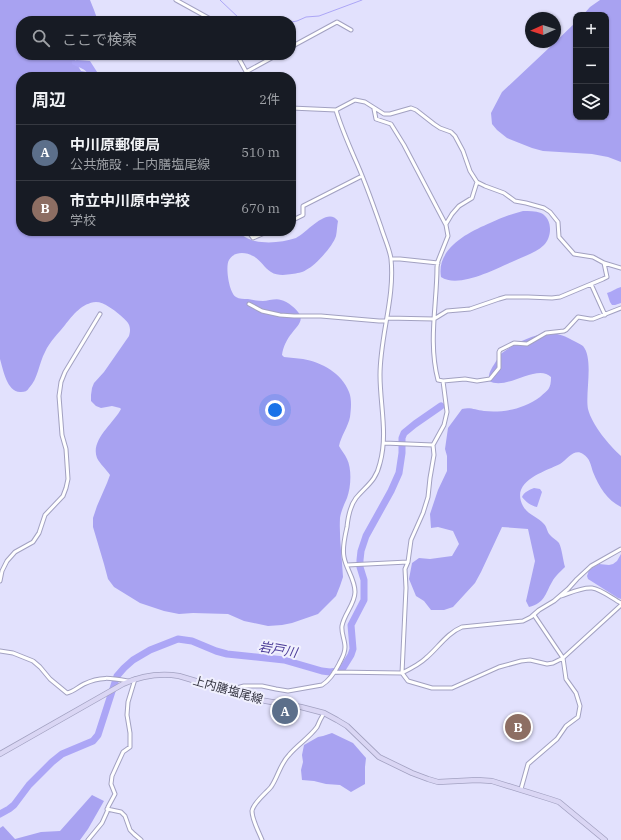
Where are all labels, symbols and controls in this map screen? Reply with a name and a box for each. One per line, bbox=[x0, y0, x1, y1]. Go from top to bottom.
north arrow bbox=[525, 12, 561, 48]
map controls bbox=[573, 12, 609, 120]
button: + bbox=[573, 12, 609, 48]
search box bbox=[16, 16, 296, 60]
icon: search bbox=[30, 27, 52, 49]
text: ここで検索 bbox=[62, 30, 137, 49]
button: − bbox=[573, 48, 609, 84]
button: layers bbox=[573, 84, 609, 120]
text: 周辺 bbox=[32, 89, 66, 111]
text: 2件 bbox=[259, 91, 280, 108]
text: 中川原郵便局 bbox=[70, 135, 160, 154]
text: A bbox=[40, 144, 50, 161]
text: 510 m bbox=[241, 144, 280, 161]
text: 公共施設 · 上内膳塩尾線 bbox=[70, 156, 210, 173]
text: 市立中川原中学校 bbox=[70, 191, 190, 210]
text: B bbox=[40, 200, 50, 217]
text: 670 m bbox=[241, 200, 280, 217]
text: 学校 bbox=[70, 212, 96, 229]
your location bbox=[265, 400, 285, 420]
water label: 岩戸川 bbox=[257, 638, 301, 662]
street label: 上内膳塩尾線 bbox=[191, 672, 265, 707]
pin: A bbox=[272, 696, 298, 726]
pin: B bbox=[505, 712, 531, 742]

